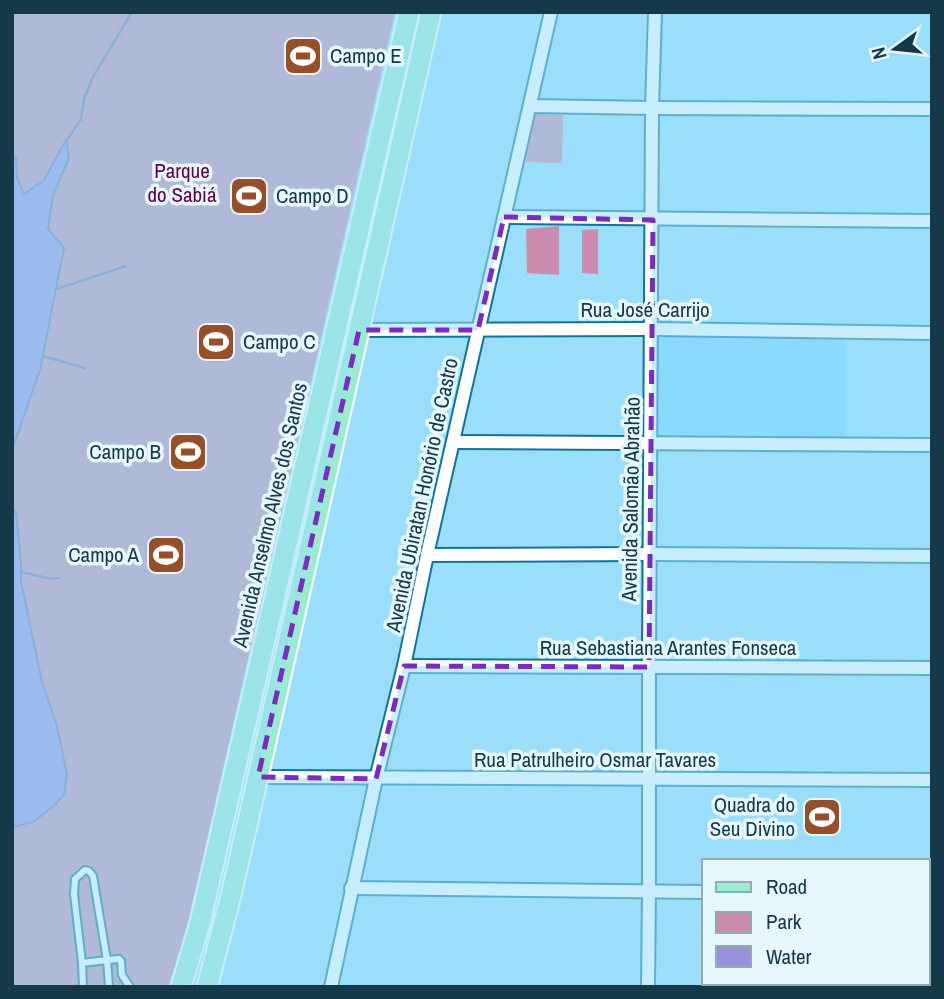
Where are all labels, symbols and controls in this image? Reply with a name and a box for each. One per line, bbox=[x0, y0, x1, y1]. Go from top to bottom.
north arrow bbox=[860, 14, 930, 84]
sports icon: Campo E bbox=[282, 35, 324, 77]
place label: Campo E bbox=[330, 41, 402, 70]
text: N bbox=[865, 45, 893, 62]
park label: Parque do Sabiá bbox=[148, 156, 217, 209]
sports icon: Campo D bbox=[228, 175, 270, 217]
place label: Campo D bbox=[276, 181, 349, 210]
street label: Rua José Carrijo bbox=[580, 295, 710, 324]
sports icon: Campo C bbox=[195, 321, 237, 363]
place label: Campo C bbox=[243, 327, 316, 356]
street label: Avenida Ubiratan Honório de Castro bbox=[378, 355, 465, 635]
street label: Avenida Anselmo Alves dos Santos bbox=[225, 380, 314, 651]
street label: Avenida Salomão Abrahão bbox=[614, 396, 647, 603]
sports icon: Campo B bbox=[167, 431, 209, 473]
place label: Campo B bbox=[89, 437, 161, 466]
sports icon: Campo A bbox=[145, 534, 187, 576]
place label: Campo A bbox=[68, 540, 140, 569]
street label: Rua Sebastiana Arantes Fonseca bbox=[540, 633, 797, 662]
street label: Rua Patrulheiro Osmar Tavares bbox=[474, 745, 716, 774]
place label: Quadra do Seu Divino bbox=[710, 790, 795, 843]
sports icon: Quadra do Seu Divino bbox=[801, 796, 843, 838]
legend bbox=[702, 859, 930, 985]
text: Road bbox=[766, 872, 807, 901]
text: Park bbox=[766, 907, 802, 936]
text: Water bbox=[766, 942, 812, 971]

